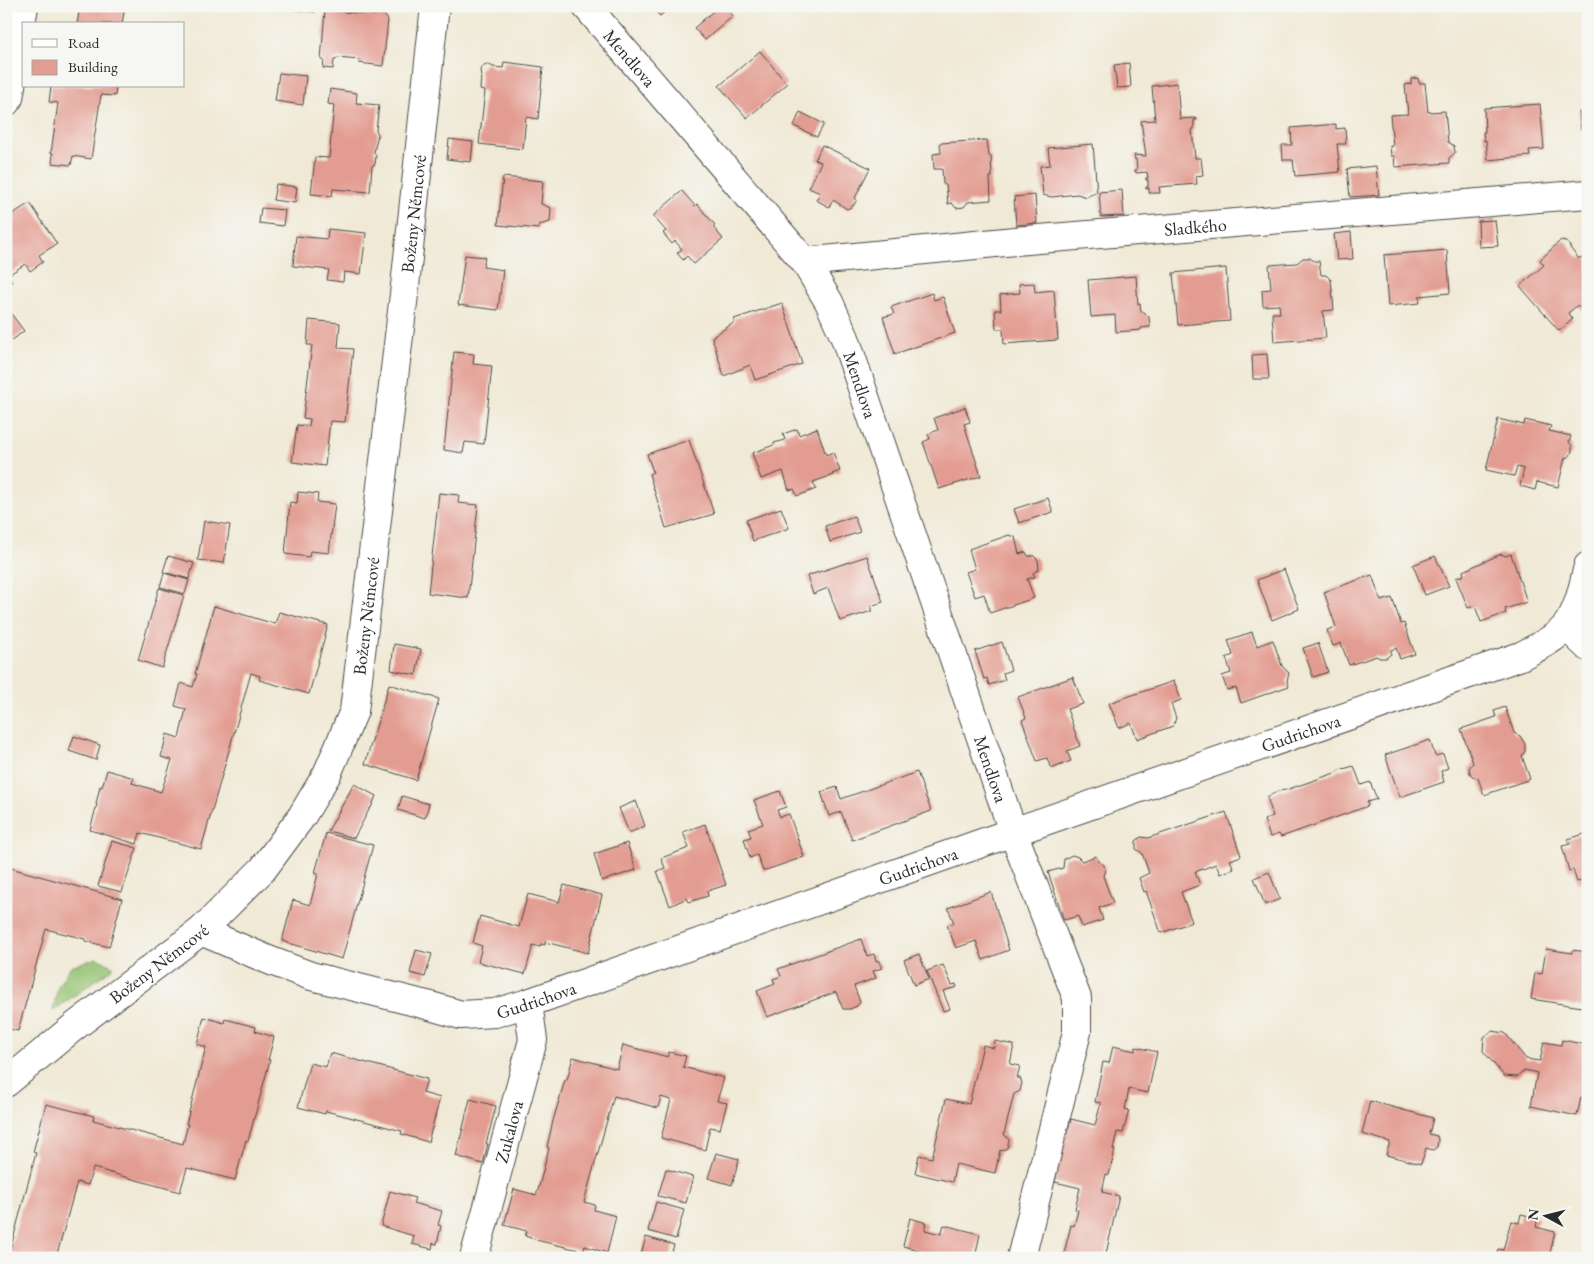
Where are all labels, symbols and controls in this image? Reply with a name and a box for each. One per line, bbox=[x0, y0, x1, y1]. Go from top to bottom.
legend bbox=[22, 22, 185, 88]
street label: Mendlova bbox=[599, 24, 662, 92]
text: Road bbox=[68, 33, 100, 52]
text: Building bbox=[68, 57, 118, 76]
street label: Boženy Němcové bbox=[395, 153, 431, 274]
street label: Sladkého bbox=[1163, 212, 1228, 240]
street label: Mendlova bbox=[839, 348, 883, 422]
street label: Boženy Němcové bbox=[347, 556, 384, 676]
street label: Gudrichova bbox=[1258, 708, 1344, 757]
street label: Mendlova bbox=[969, 732, 1014, 806]
street label: Gudrichova bbox=[875, 841, 961, 890]
street label: Boženy Němcové bbox=[104, 919, 213, 1008]
street label: Gudrichova bbox=[494, 975, 579, 1023]
street label: Zukalova bbox=[489, 1097, 528, 1165]
north arrow bbox=[1522, 1192, 1572, 1242]
text: N bbox=[1523, 1207, 1543, 1221]

